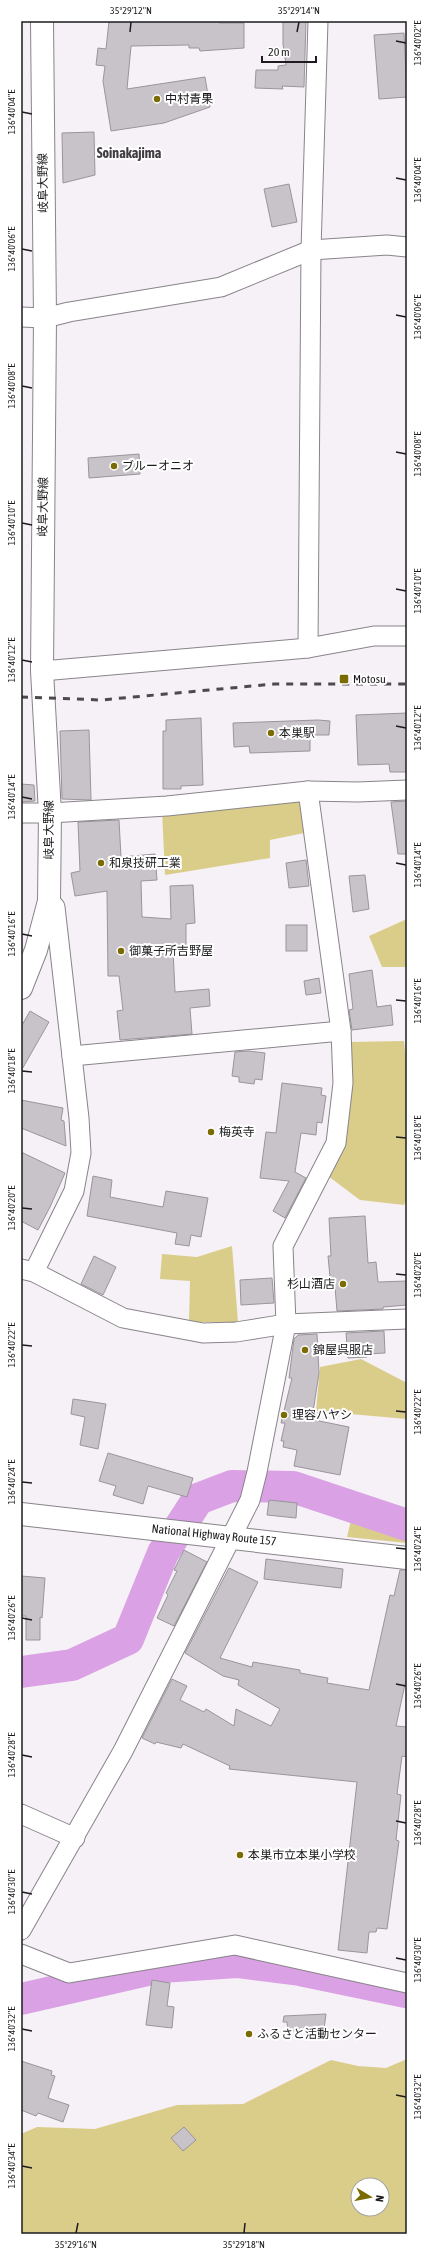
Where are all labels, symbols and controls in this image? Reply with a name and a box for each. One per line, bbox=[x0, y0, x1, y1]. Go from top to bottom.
text: 35°29'12"N bbox=[110, 5, 152, 16]
text: 35°29'14"N bbox=[278, 5, 320, 16]
text: 136°40'02"E bbox=[412, 20, 423, 65]
scale bar bbox=[262, 38, 316, 64]
text: 20 m bbox=[268, 45, 290, 59]
text: 136°40'04"E bbox=[6, 89, 17, 134]
place label: 中村青果 bbox=[165, 92, 213, 106]
marker: 中村青果 bbox=[152, 94, 162, 104]
district label: Soinakajima bbox=[97, 145, 162, 161]
street label: 岐阜大野線 bbox=[35, 153, 51, 213]
text: 136°40'04"E bbox=[412, 157, 423, 202]
text: 136°40'06"E bbox=[6, 226, 17, 271]
text: 136°40'06"E bbox=[412, 294, 423, 339]
text: 136°40'08"E bbox=[6, 363, 17, 408]
text: 136°40'08"E bbox=[412, 431, 423, 476]
place label: ブルーオニオ bbox=[122, 459, 194, 473]
marker: ブルーオニオ bbox=[109, 461, 119, 471]
street label: 岐阜大野線 bbox=[35, 477, 51, 537]
text: 136°40'10"E bbox=[6, 500, 17, 545]
text: 136°40'10"E bbox=[412, 568, 423, 613]
text: 136°40'12"E bbox=[6, 637, 17, 682]
place label: Motosu bbox=[353, 672, 386, 686]
marker: Motosu bbox=[338, 673, 350, 685]
text: 136°40'12"E bbox=[412, 705, 423, 750]
place label: 本巣駅 bbox=[279, 726, 315, 740]
marker: 本巣駅 bbox=[266, 728, 276, 738]
text: 136°40'14"E bbox=[6, 774, 17, 819]
street label: 岐阜大野線 bbox=[42, 800, 56, 860]
text: 136°40'14"E bbox=[412, 842, 423, 887]
place label: 和泉技研工業 bbox=[109, 856, 181, 870]
marker: 和泉技研工業 bbox=[96, 858, 106, 868]
text: 136°40'16"E bbox=[6, 911, 17, 956]
place label: 御菓子所吉野屋 bbox=[129, 944, 213, 958]
marker: 御菓子所吉野屋 bbox=[116, 946, 126, 956]
text: 136°40'16"E bbox=[412, 978, 423, 1023]
text: 136°40'18"E bbox=[6, 1048, 17, 1093]
text: 136°40'18"E bbox=[412, 1115, 423, 1160]
place label: 梅英寺 bbox=[219, 1125, 255, 1139]
marker: 梅英寺 bbox=[206, 1127, 216, 1137]
text: 136°40'20"E bbox=[6, 1185, 17, 1230]
text: 136°40'20"E bbox=[412, 1252, 423, 1297]
place label: 杉山酒店 bbox=[287, 1277, 335, 1291]
marker: 杉山酒店 bbox=[338, 1279, 348, 1289]
text: 136°40'22"E bbox=[6, 1322, 17, 1367]
place label: 錦屋呉服店 bbox=[313, 1343, 373, 1357]
marker: 錦屋呉服店 bbox=[300, 1345, 310, 1355]
text: 136°40'22"E bbox=[412, 1389, 423, 1434]
place label: 理容ハヤシ bbox=[292, 1408, 352, 1422]
marker: 理容ハヤシ bbox=[279, 1410, 289, 1420]
text: 136°40'24"E bbox=[6, 1459, 17, 1504]
street label: National Highway Route 157 bbox=[151, 1521, 277, 1549]
text: 136°40'24"E bbox=[412, 1526, 423, 1571]
text: 136°40'26"E bbox=[6, 1595, 17, 1640]
text: 136°40'26"E bbox=[412, 1663, 423, 1708]
text: 136°40'28"E bbox=[6, 1732, 17, 1777]
text: 136°40'28"E bbox=[412, 1800, 423, 1845]
place label: 本巣市立本巣小学校 bbox=[248, 1848, 356, 1862]
marker: 本巣市立本巣小学校 bbox=[235, 1850, 245, 1860]
text: 136°40'30"E bbox=[6, 1869, 17, 1914]
text: 136°40'30"E bbox=[412, 1937, 423, 1982]
text: 136°40'32"E bbox=[6, 2006, 17, 2051]
place label: ふるさと活動センター bbox=[257, 2027, 377, 2041]
marker: ふるさと活動センター bbox=[244, 2029, 254, 2039]
text: 136°40'32"E bbox=[412, 2074, 423, 2119]
text: 136°40'34"E bbox=[6, 2143, 17, 2188]
north arrow bbox=[350, 2177, 390, 2217]
text: N bbox=[373, 2194, 386, 2203]
text: 35°29'16"N bbox=[55, 2239, 97, 2250]
text: 35°29'18"N bbox=[223, 2239, 265, 2250]

